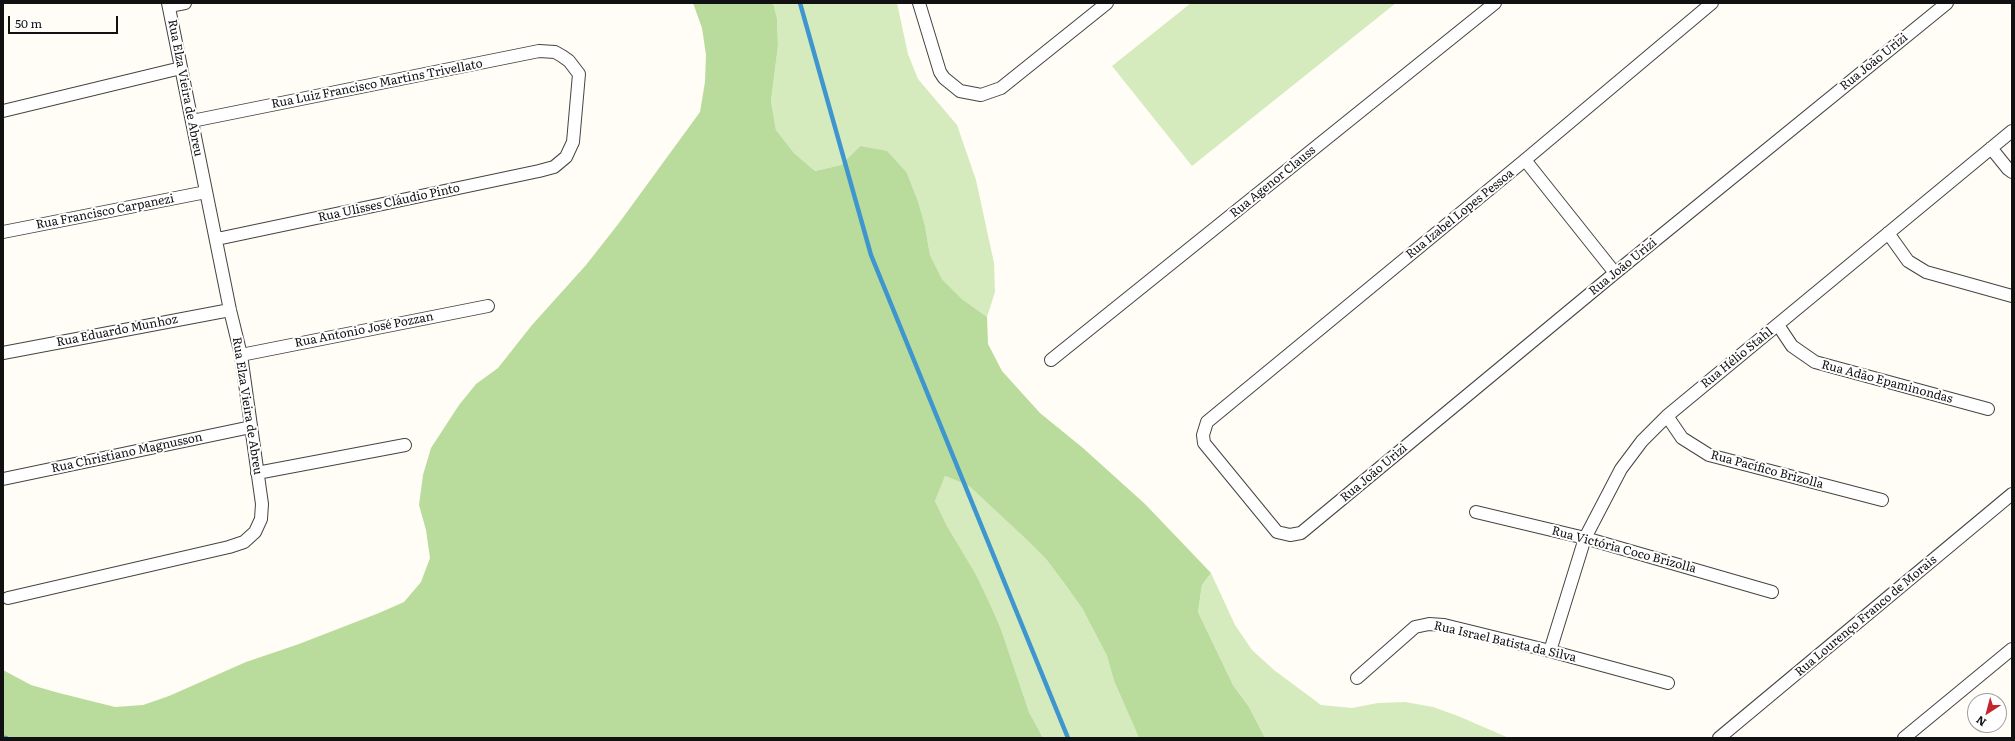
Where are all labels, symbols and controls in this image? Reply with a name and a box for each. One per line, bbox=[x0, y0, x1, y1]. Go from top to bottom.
scale bar bbox=[10, 8, 120, 34]
text: 50 m bbox=[15, 14, 42, 32]
street label: Rua Elza Vieira de Abreu bbox=[165, 18, 205, 158]
street label: Rua João Urizi bbox=[1837, 30, 1911, 94]
street label: Rua Luiz Francisco Martins Trivellato bbox=[270, 56, 484, 112]
street label: Rua Agenor Clauss bbox=[1227, 143, 1319, 221]
street label: Rua Izabel Lopes Pessoa bbox=[1403, 166, 1517, 262]
street label: Rua Ulisses Cláudio Pinto bbox=[317, 181, 461, 225]
street label: Rua Francisco Carpanezi bbox=[35, 192, 175, 232]
street label: Rua João Urizi bbox=[1586, 235, 1660, 299]
street label: Rua Antonio José Pozzan bbox=[293, 309, 435, 351]
street label: Rua Eduardo Munhoz bbox=[55, 312, 179, 350]
street label: Rua Hélio Stahl bbox=[1698, 325, 1776, 391]
street label: Rua Elza Vieira de Abreu bbox=[229, 336, 265, 476]
street label: Rua Adão Epaminondas bbox=[1820, 358, 1954, 406]
street label: Rua Christiano Magnusson bbox=[50, 430, 204, 476]
street label: Rua João Urizi bbox=[1338, 441, 1410, 505]
street label: Rua Pacífico Brizolla bbox=[1709, 448, 1825, 492]
street label: Rua Victória Coco Brizolla bbox=[1550, 524, 1698, 576]
street label: Rua Lourenço Franco de Morais bbox=[1792, 553, 1940, 679]
street label: Rua Israel Batista da Silva bbox=[1432, 619, 1578, 665]
north arrow bbox=[1967, 693, 2007, 733]
text: N bbox=[1972, 713, 1989, 731]

